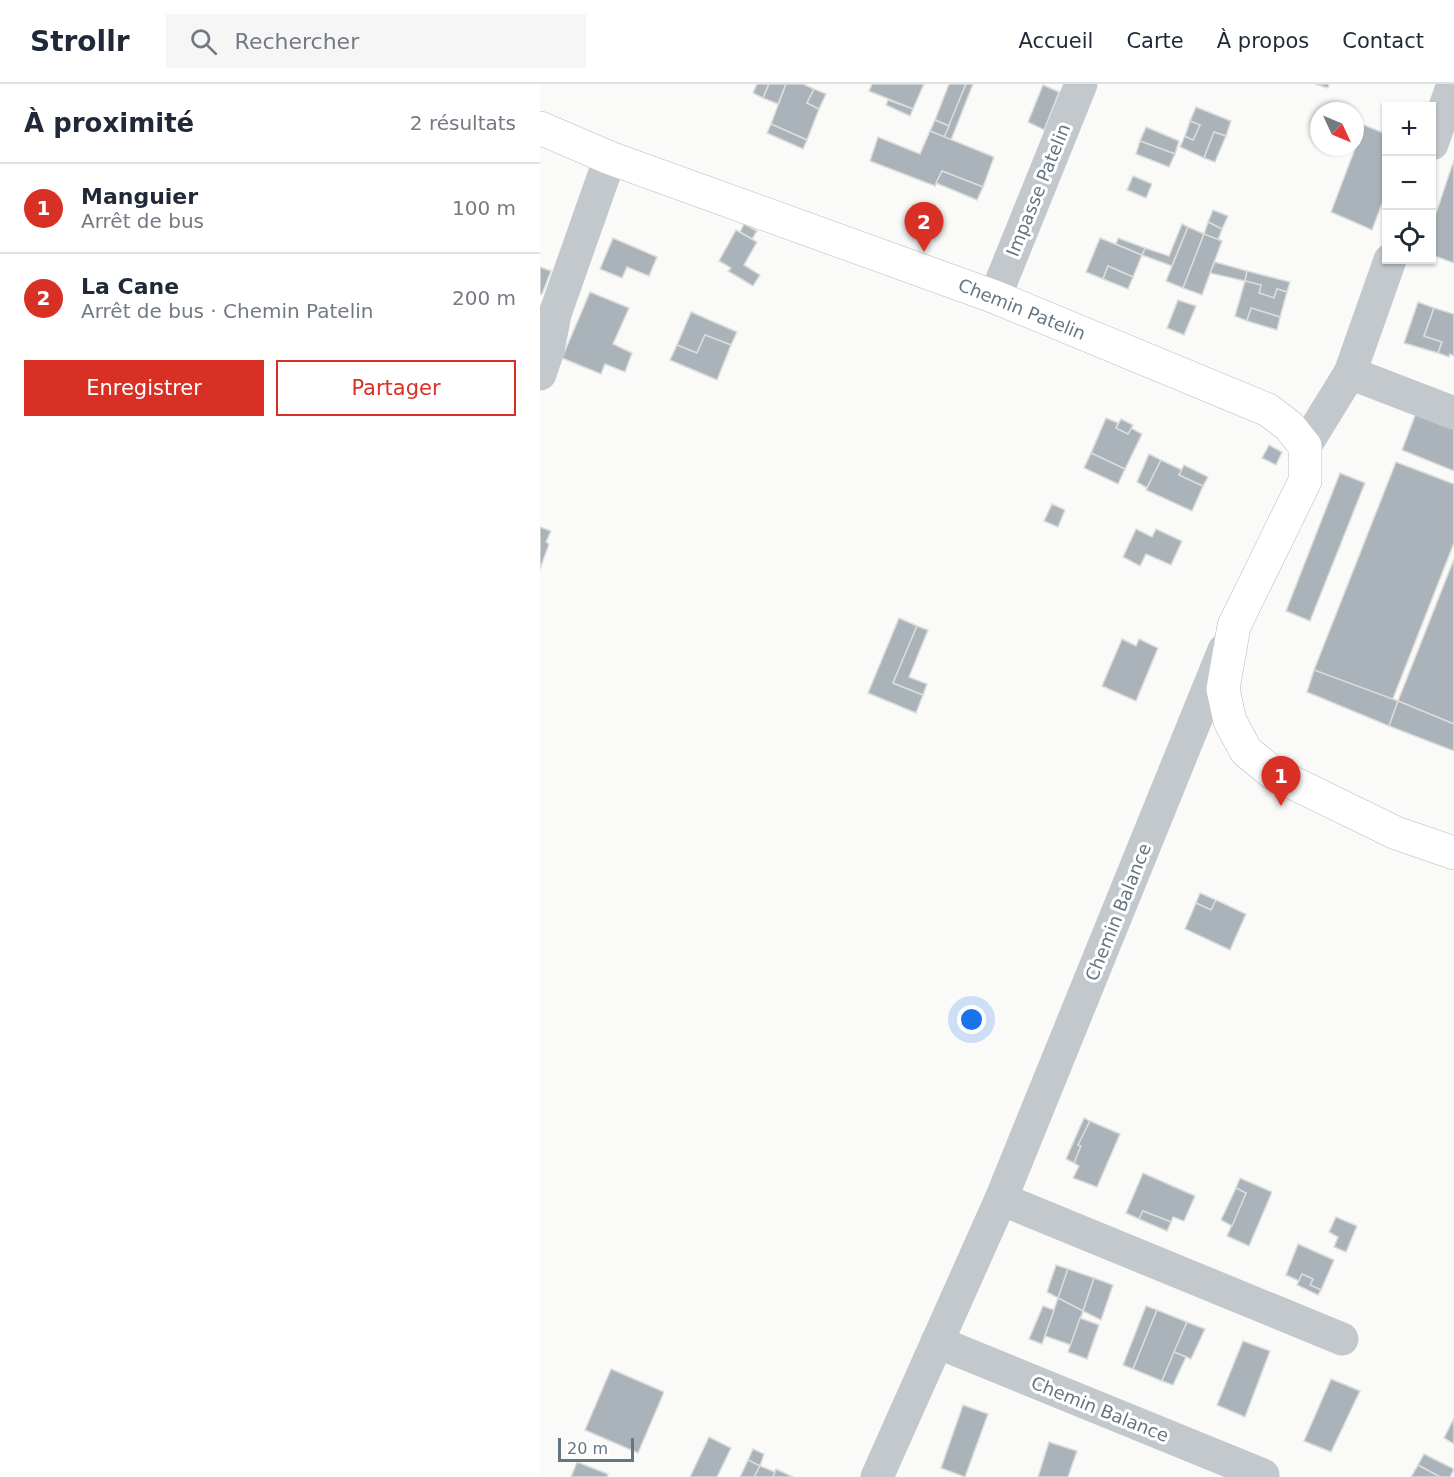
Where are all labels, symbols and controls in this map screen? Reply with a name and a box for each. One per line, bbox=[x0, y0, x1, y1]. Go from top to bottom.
search box bbox=[166, 14, 586, 68]
text: Strollr bbox=[30, 25, 130, 58]
icon: search bbox=[187, 25, 220, 58]
text: Rechercher bbox=[235, 29, 359, 54]
text: Accueil bbox=[1018, 29, 1093, 53]
text: Carte bbox=[1126, 29, 1184, 53]
text: À propos bbox=[1217, 29, 1309, 53]
text: Contact bbox=[1342, 29, 1424, 53]
north arrow bbox=[1310, 102, 1364, 156]
map controls bbox=[1382, 102, 1436, 264]
button: + bbox=[1382, 102, 1436, 156]
text: À proximité bbox=[24, 108, 194, 138]
text: 2 résultats bbox=[410, 111, 516, 135]
street label: Impasse Patelin bbox=[1002, 120, 1074, 260]
button: − bbox=[1382, 156, 1436, 210]
text: Manguier bbox=[81, 184, 198, 209]
text: 1 bbox=[37, 196, 50, 220]
text: 100 m bbox=[452, 196, 516, 220]
pin: 2 bbox=[904, 202, 944, 252]
text: Arrêt de bus bbox=[81, 209, 204, 233]
button: locate bbox=[1382, 210, 1436, 264]
text: La Cane bbox=[81, 274, 179, 299]
street label: Chemin Patelin bbox=[955, 274, 1089, 344]
text: 2 bbox=[37, 286, 50, 310]
text: 200 m bbox=[452, 286, 516, 310]
text: Arrêt de bus · Chemin Patelin bbox=[81, 299, 373, 323]
button: Enregistrer bbox=[24, 360, 264, 416]
button: Partager bbox=[276, 360, 516, 416]
pin: 1 bbox=[1262, 756, 1300, 806]
street label: Chemin Balance bbox=[1081, 840, 1155, 984]
your location bbox=[957, 1005, 986, 1034]
street label: Chemin Balance bbox=[1028, 1372, 1172, 1446]
scale bar bbox=[558, 1435, 634, 1462]
text: 20 m bbox=[567, 1439, 608, 1458]

